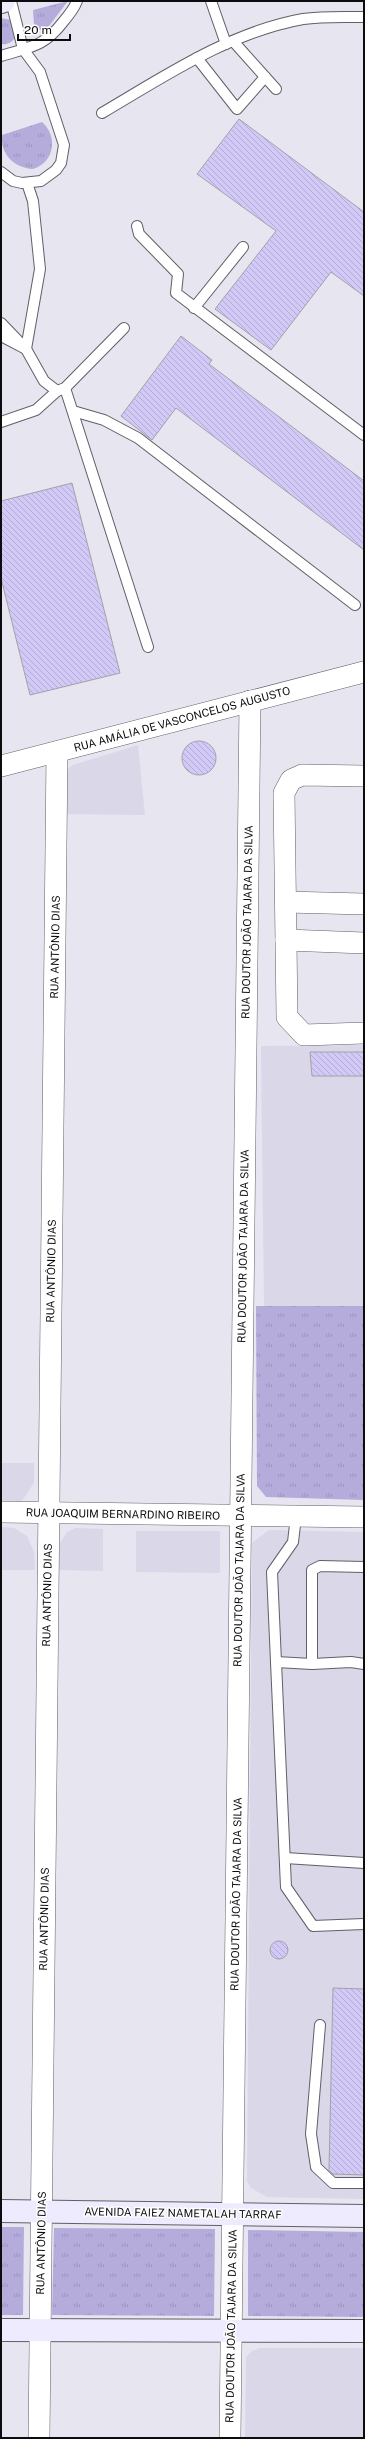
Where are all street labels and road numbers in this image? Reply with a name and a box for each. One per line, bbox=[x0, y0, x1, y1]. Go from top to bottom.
street label: RUA AMÁLIA DE VASCONCELOS AUGUSTO bbox=[72, 683, 291, 754]
street label: RUA DOUTOR JOÃO TAJARA DA SILVA bbox=[239, 825, 255, 1019]
street label: RUA ANTÔNIO DIAS bbox=[47, 895, 62, 999]
street label: RUA DOUTOR JOÃO TAJARA DA SILVA bbox=[235, 1149, 251, 1343]
street label: RUA ANTÔNIO DIAS bbox=[43, 1219, 58, 1323]
street label: RUA DOUTOR JOÃO TAJARA DA SILVA bbox=[231, 1473, 247, 1667]
street label: RUA JOAQUIM BERNARDINO RIBEIRO bbox=[26, 1506, 220, 1522]
street label: RUA ANTÔNIO DIAS bbox=[39, 1543, 54, 1647]
street label: RUA DOUTOR JOÃO TAJARA DA SILVA bbox=[228, 1797, 244, 1991]
street label: RUA ANTÔNIO DIAS bbox=[36, 1867, 51, 1971]
street label: RUA ANTÔNIO DIAS bbox=[33, 2191, 48, 2295]
street label: AVENIDA FAIEZ NAMETALAH TARRAF bbox=[84, 2205, 282, 2221]
street label: RUA DOUTOR JOÃO TAJARA DA SILVA bbox=[223, 2229, 239, 2423]

